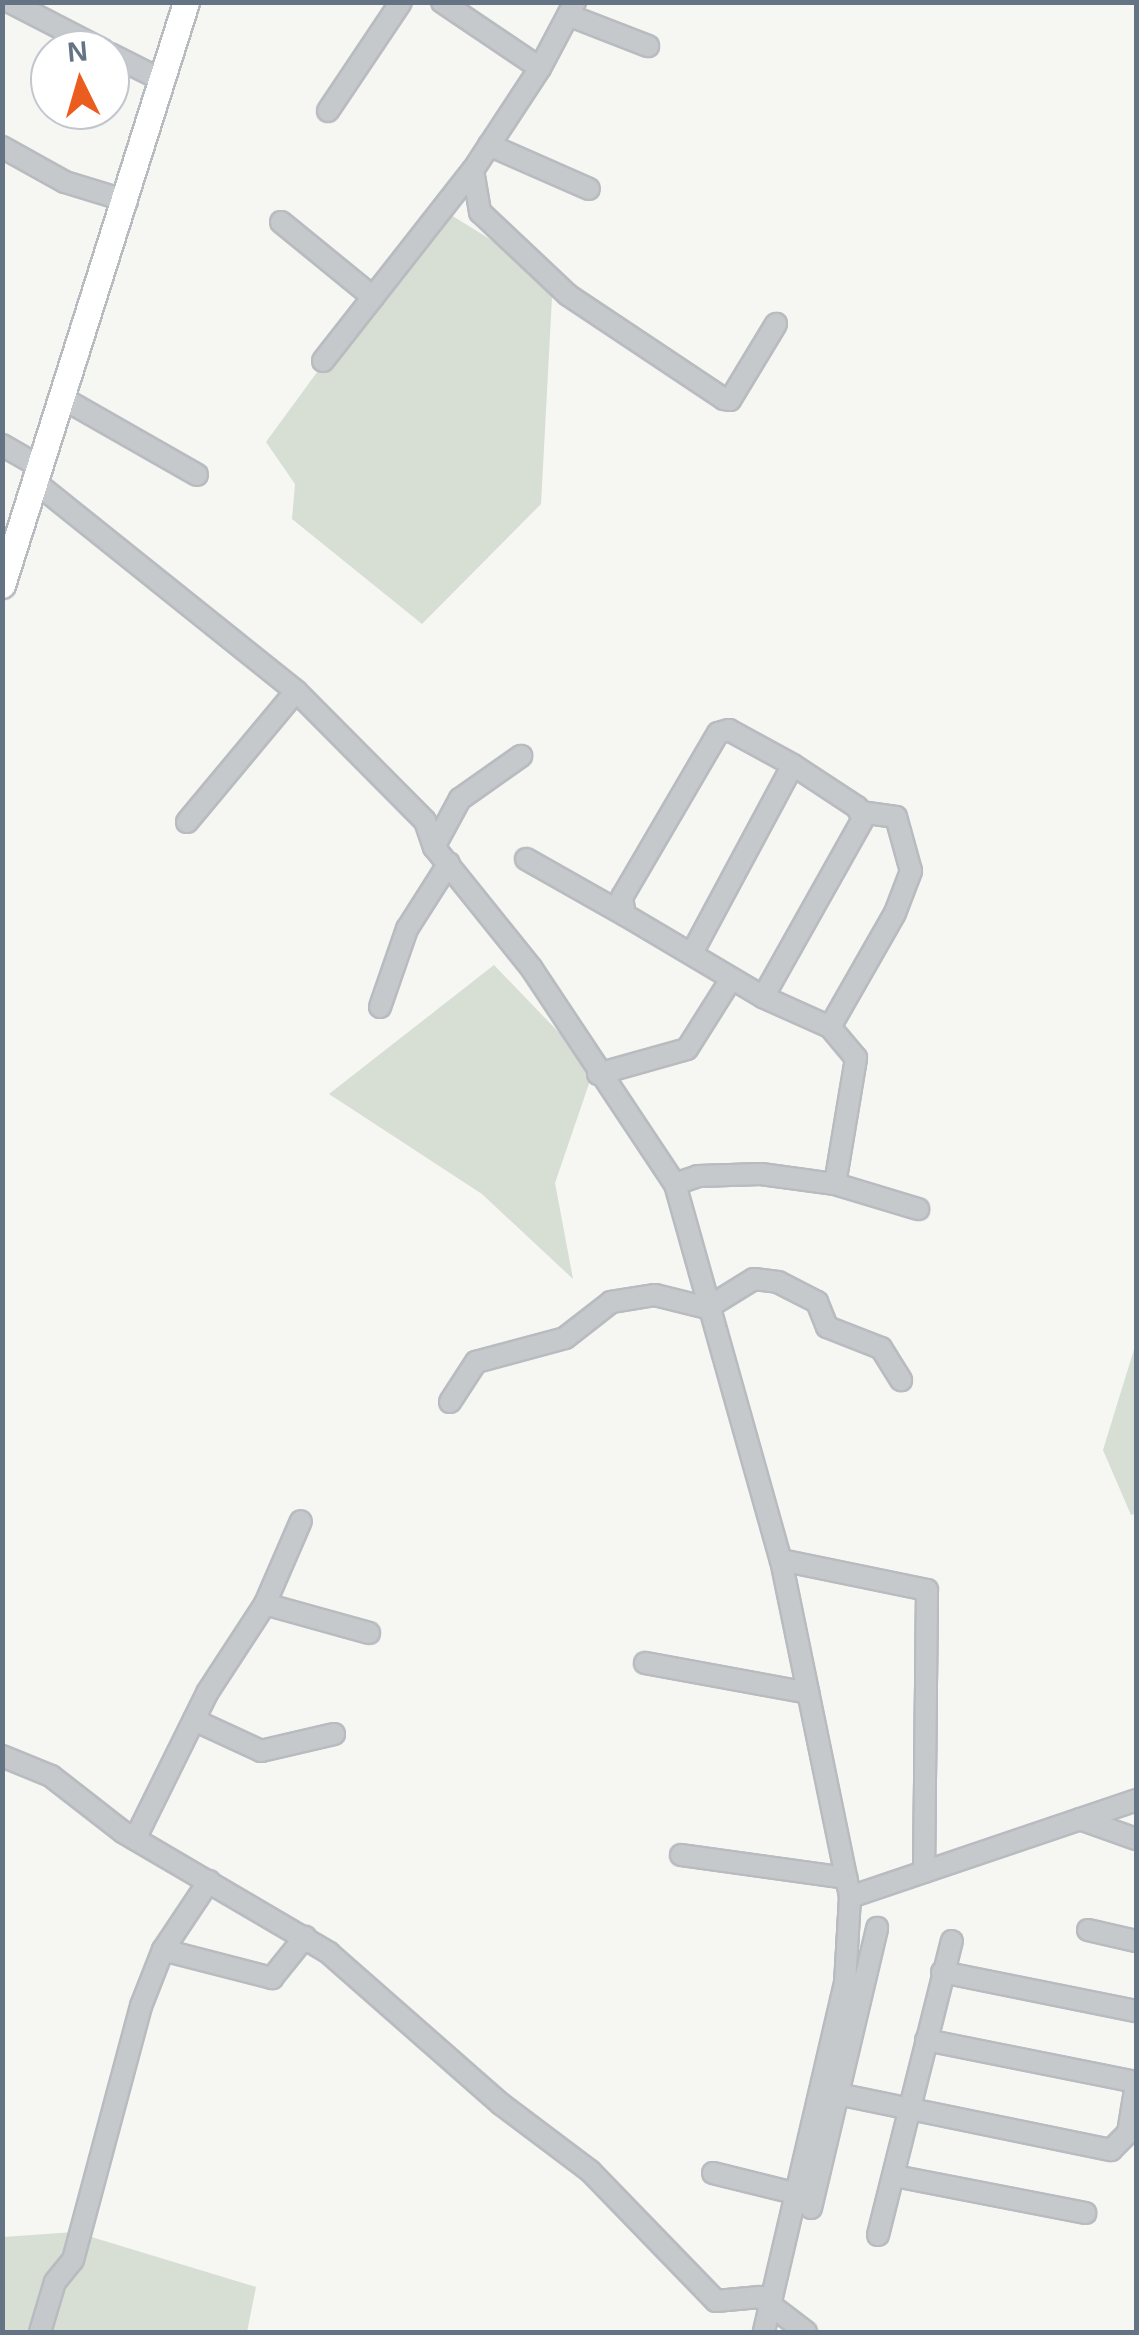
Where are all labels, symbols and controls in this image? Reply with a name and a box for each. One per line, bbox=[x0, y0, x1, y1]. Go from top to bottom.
north arrow bbox=[30, 30, 130, 130]
text: N bbox=[66, 35, 89, 68]

